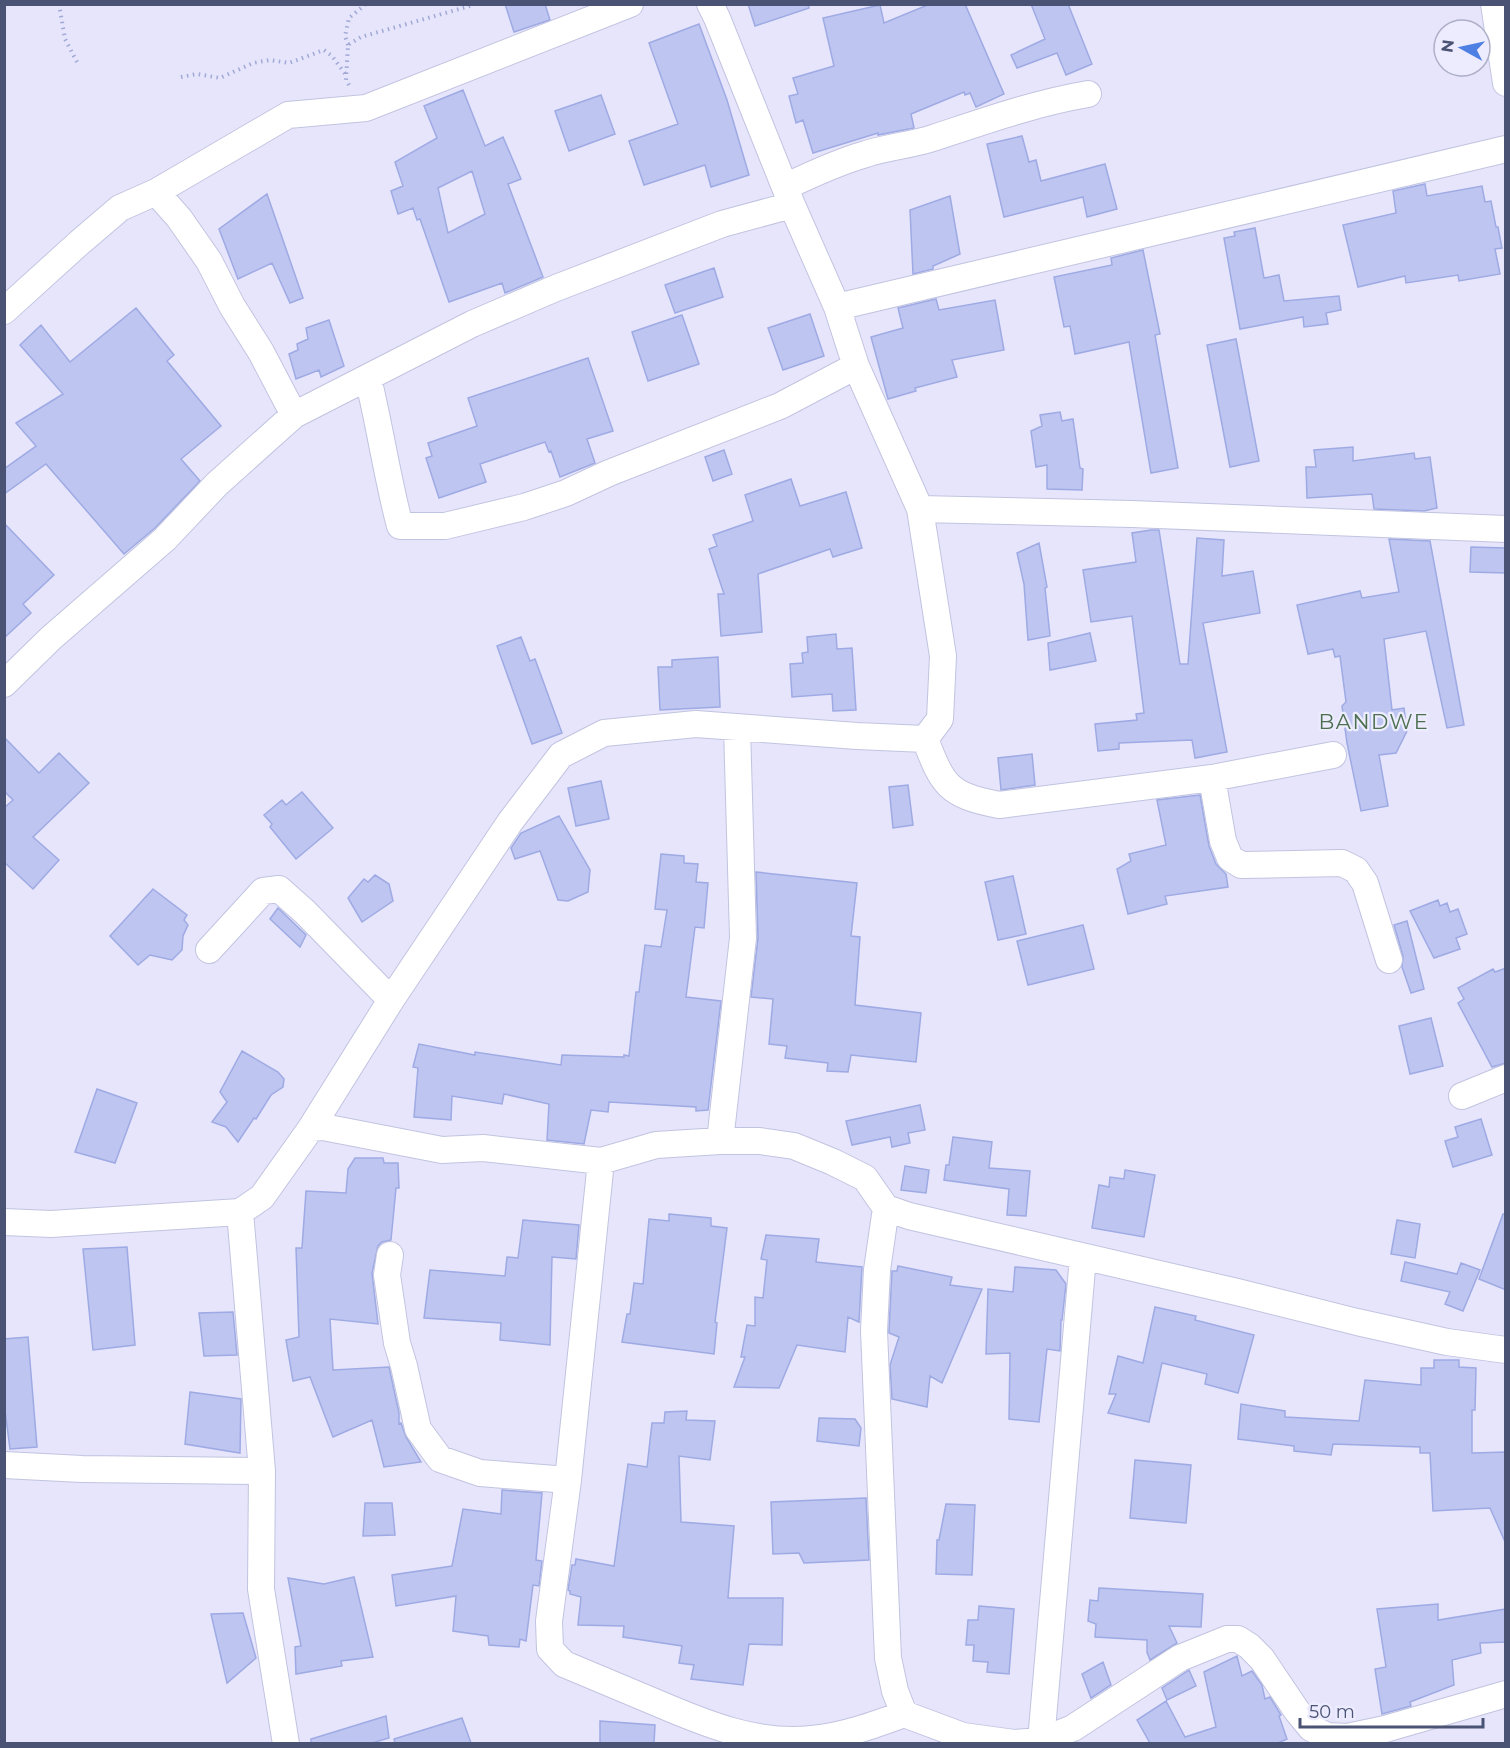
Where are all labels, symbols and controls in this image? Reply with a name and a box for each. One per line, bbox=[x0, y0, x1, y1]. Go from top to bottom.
north arrow bbox=[1432, 18, 1492, 78]
text: N bbox=[1437, 38, 1458, 54]
district label: BANDWE bbox=[1319, 709, 1429, 734]
scale bar bbox=[1300, 1691, 1483, 1729]
text: 50 m bbox=[1309, 1701, 1355, 1723]

